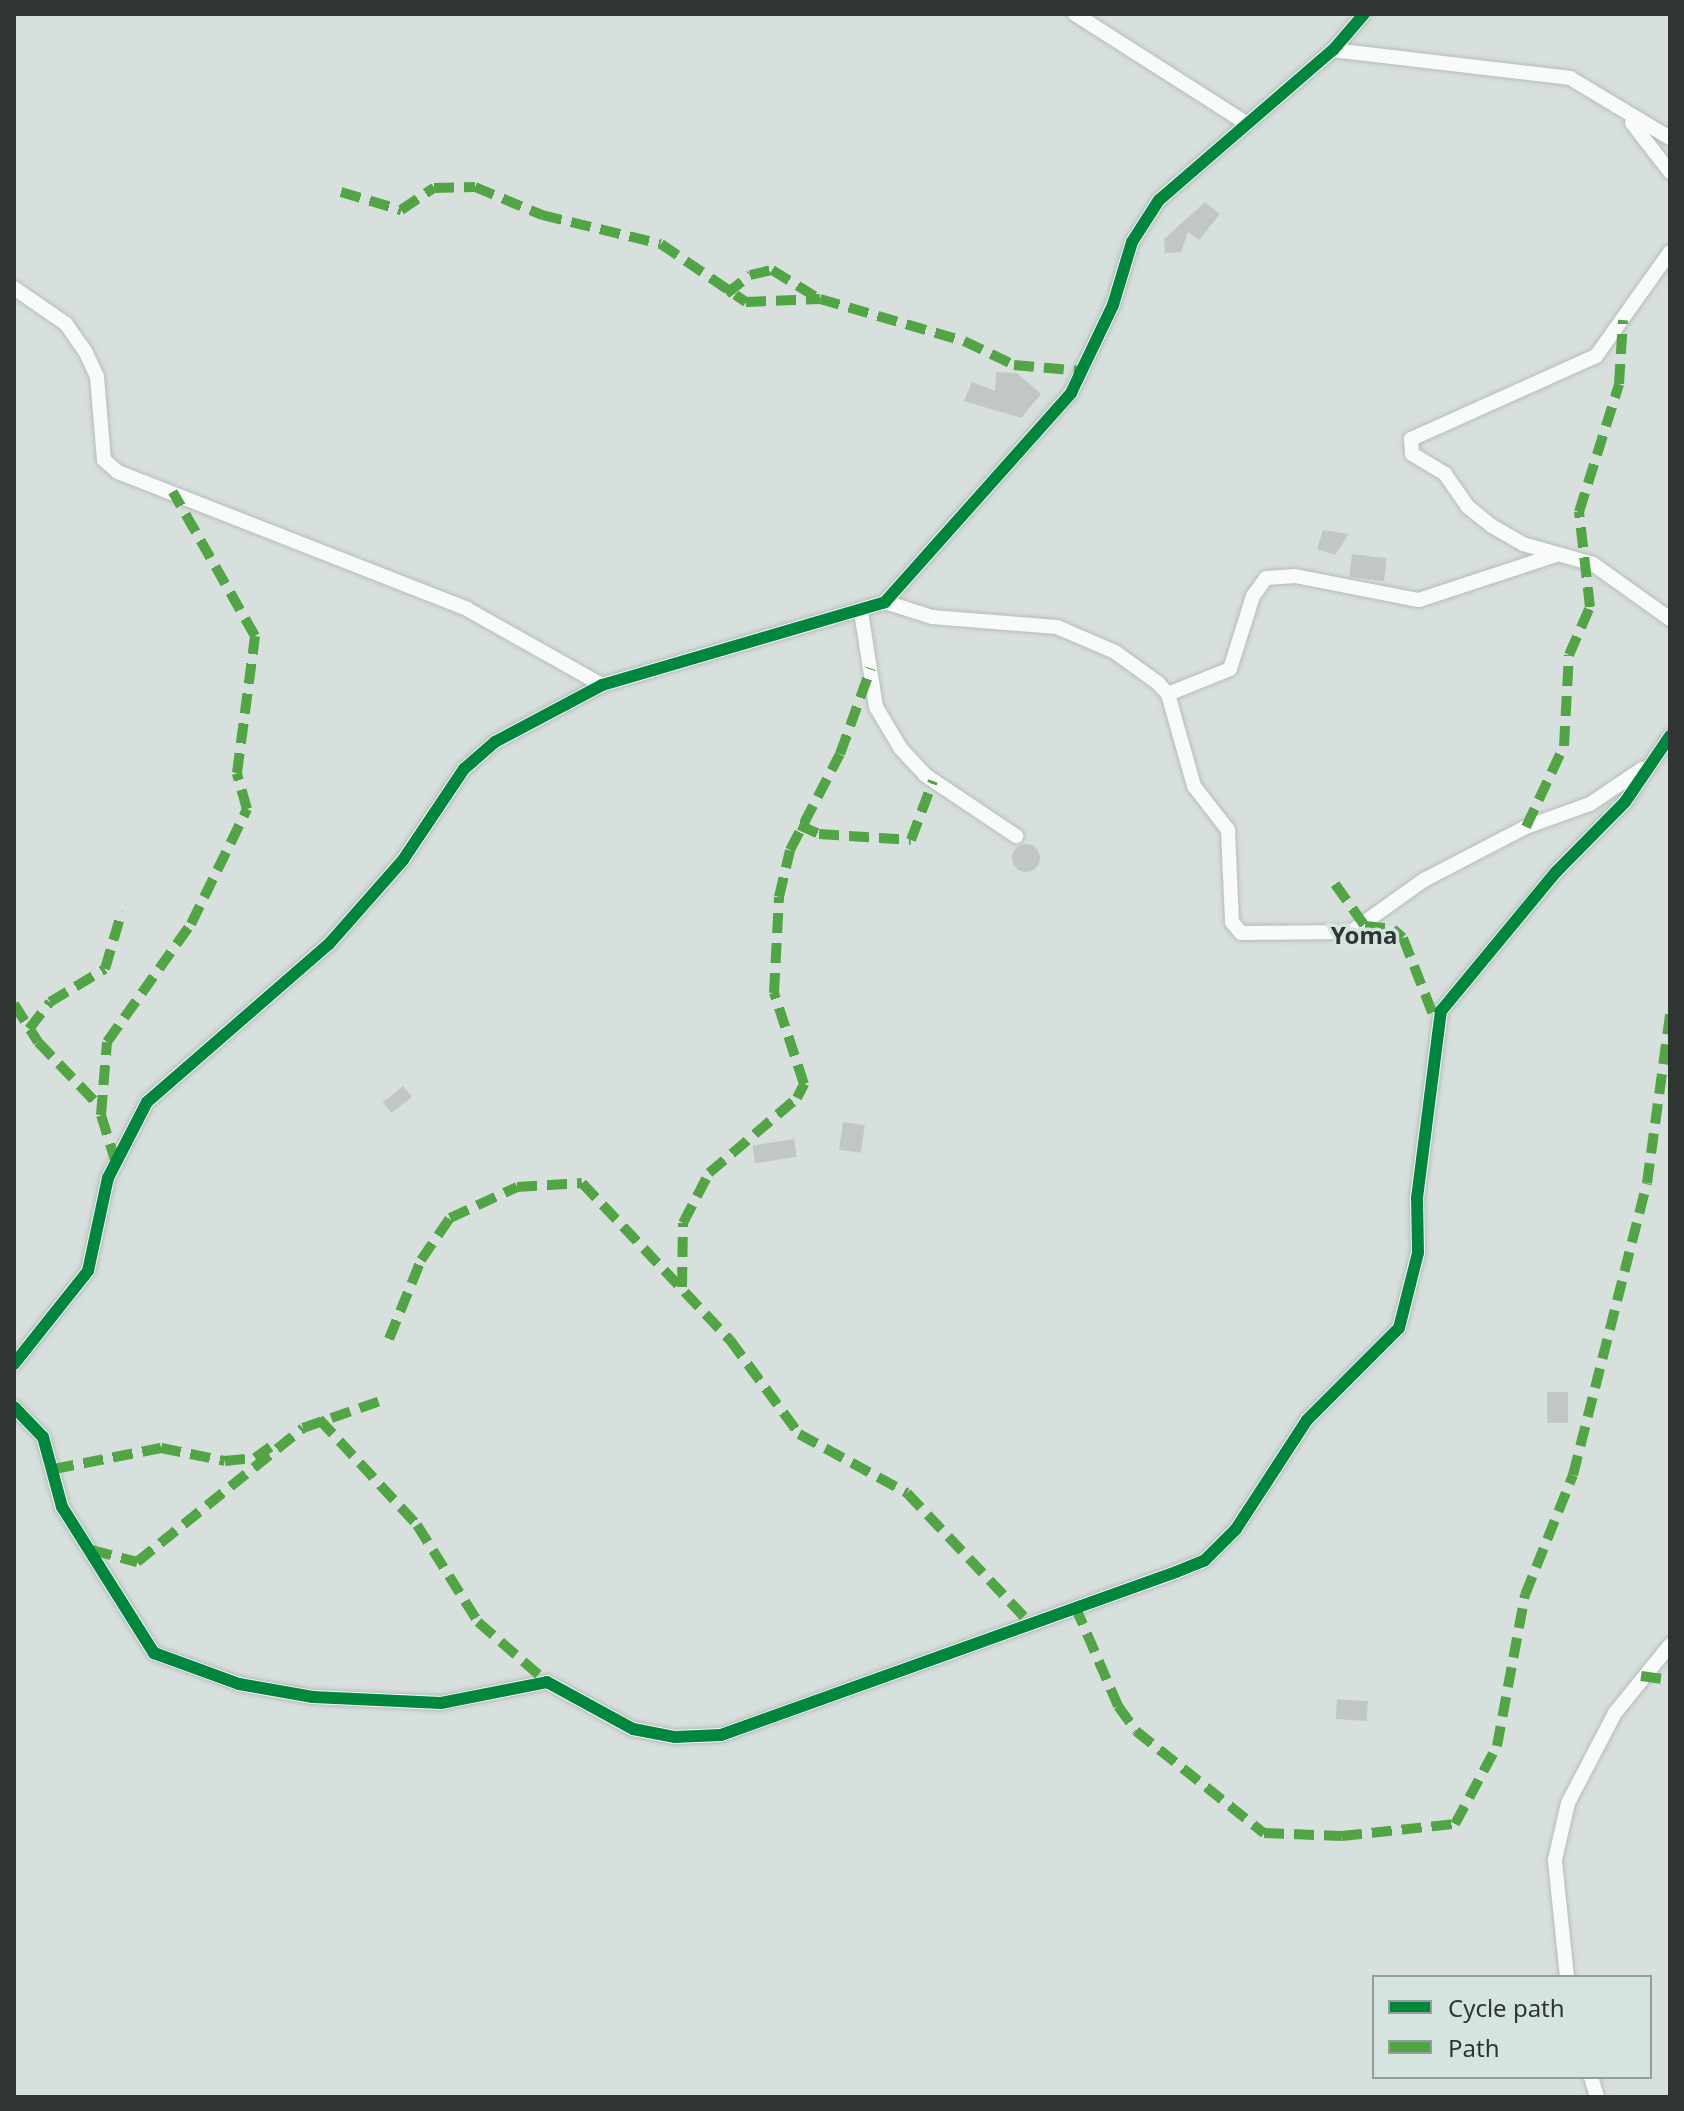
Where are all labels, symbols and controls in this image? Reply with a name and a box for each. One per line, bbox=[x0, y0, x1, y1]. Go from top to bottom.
district label: Yoma bbox=[1331, 921, 1397, 949]
legend bbox=[1372, 1975, 1652, 2079]
text: Cycle path bbox=[1448, 1991, 1565, 2024]
text: Path bbox=[1448, 2031, 1499, 2064]

